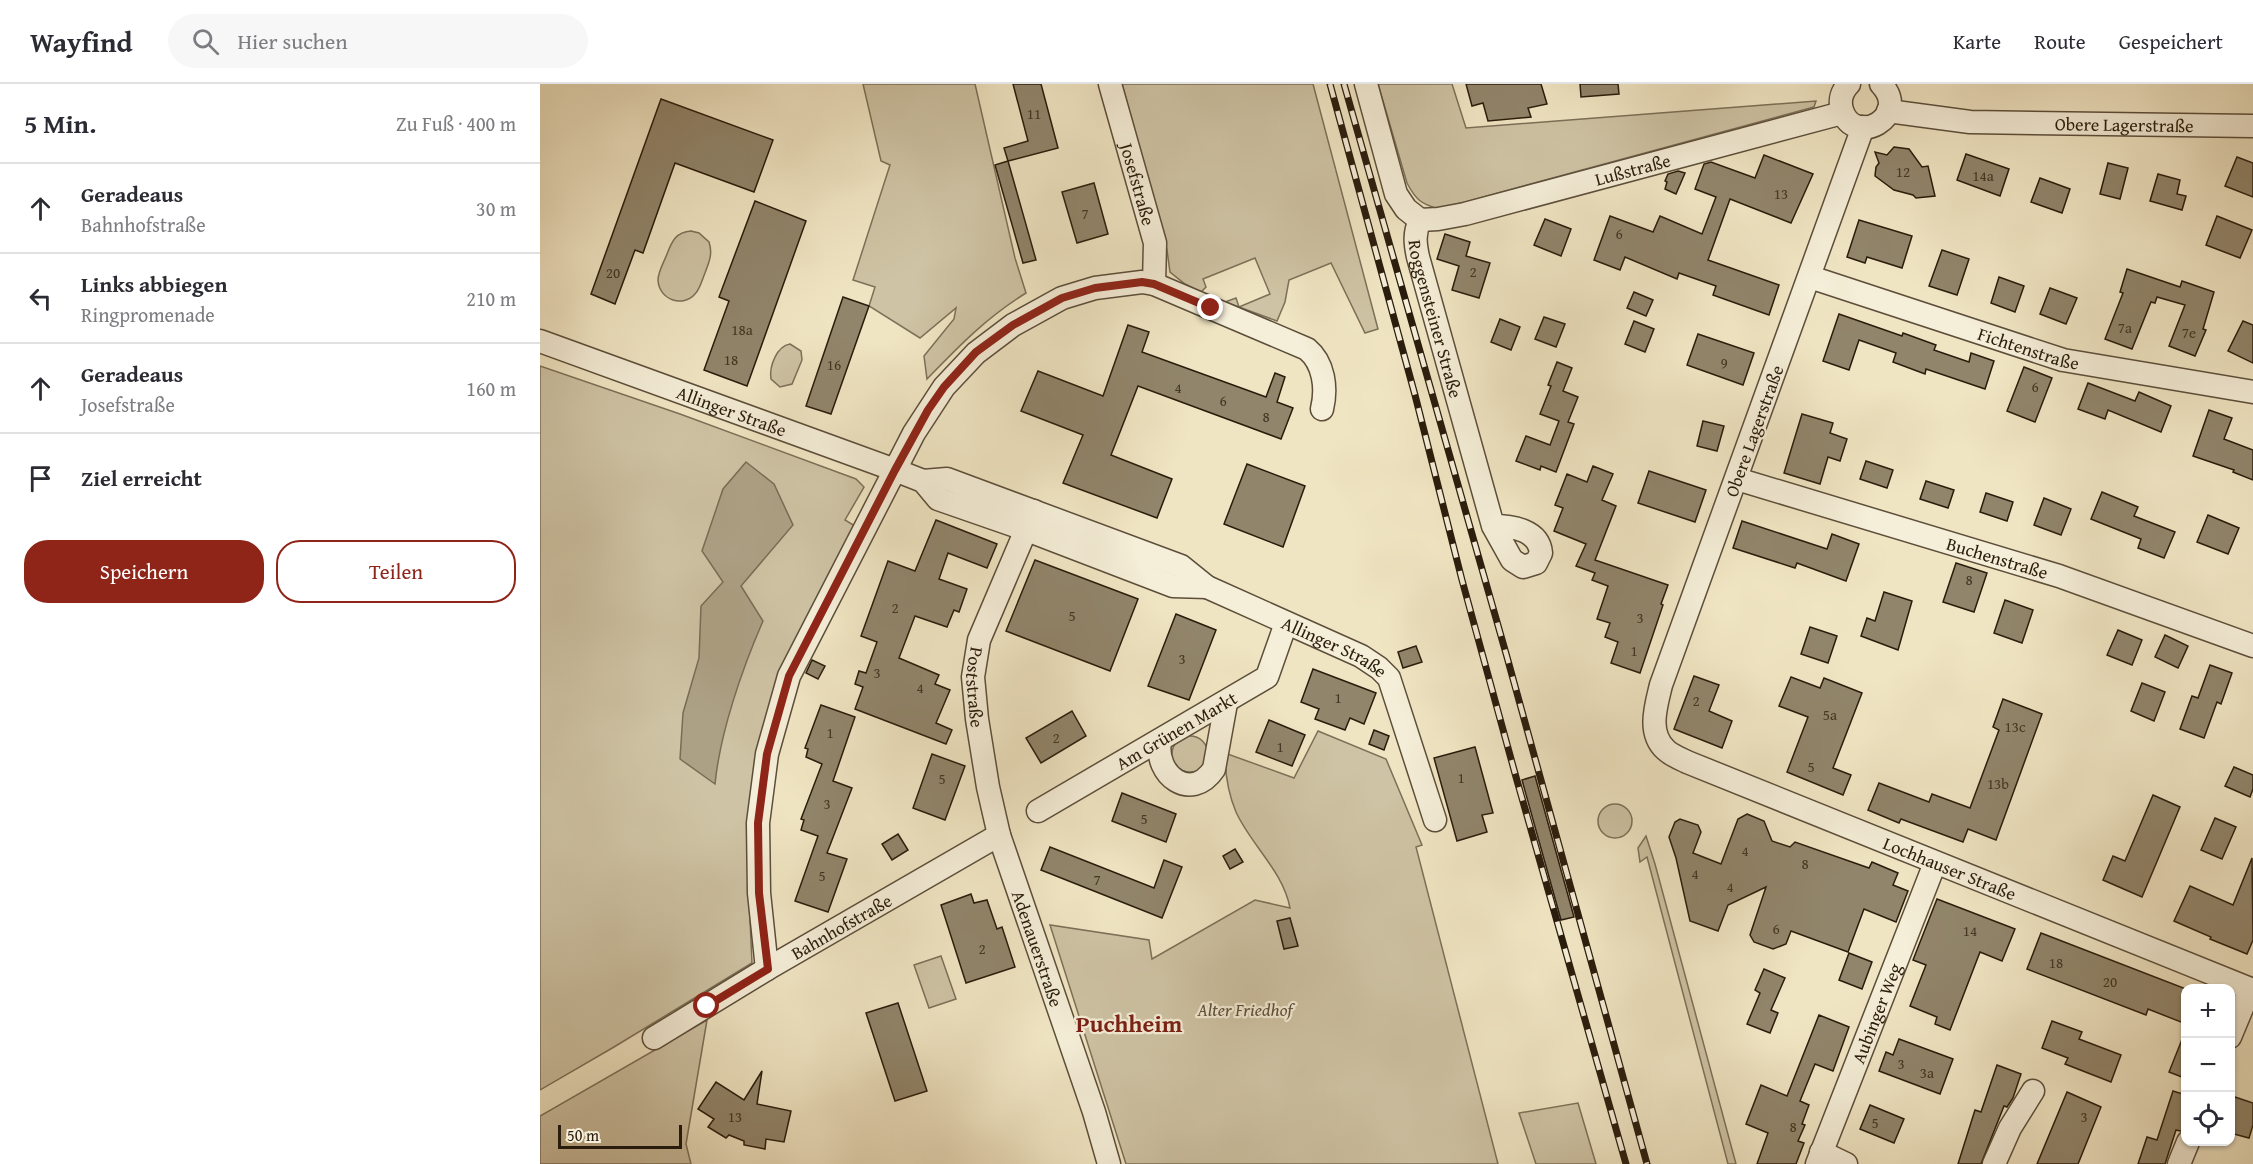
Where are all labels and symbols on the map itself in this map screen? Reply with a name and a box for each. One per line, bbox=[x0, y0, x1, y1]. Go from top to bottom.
house number: 11 bbox=[1027, 103, 1041, 124]
street label: Obere Lagerstraße bbox=[2055, 110, 2194, 139]
street label: Josefstraße bbox=[1113, 138, 1163, 228]
street label: Lußstraße bbox=[1592, 146, 1673, 192]
house number: 12 bbox=[1896, 161, 1910, 182]
house number: 14a bbox=[1972, 165, 1994, 186]
house number: 13 bbox=[1774, 183, 1788, 204]
house number: 7 bbox=[1081, 203, 1089, 224]
house number: 6 bbox=[1615, 223, 1623, 244]
street label: Roggensteiner Straße bbox=[1402, 238, 1470, 401]
house number: 2 bbox=[1469, 261, 1477, 282]
house number: 20 bbox=[606, 262, 620, 283]
route end bbox=[1197, 294, 1223, 320]
house number: 7a bbox=[2118, 317, 2132, 338]
house number: 18a bbox=[731, 319, 753, 340]
street label: Fichtenstraße bbox=[1974, 320, 2081, 376]
house number: 7e bbox=[2182, 322, 2196, 343]
house number: 18 bbox=[724, 349, 738, 370]
house number: 9 bbox=[1720, 352, 1728, 373]
house number: 16 bbox=[827, 354, 841, 375]
street label: Obere Lagerstraße bbox=[1718, 361, 1790, 501]
house number: 6 bbox=[2031, 376, 2039, 397]
house number: 4 bbox=[1174, 377, 1182, 398]
street label: Allinger Straße bbox=[673, 378, 790, 443]
house number: 6 bbox=[1219, 390, 1227, 411]
house number: 8 bbox=[1262, 406, 1270, 427]
street label: Buchenstraße bbox=[1943, 529, 2051, 585]
house number: 8 bbox=[1965, 569, 1973, 590]
house number: 2 bbox=[891, 597, 899, 618]
house number: 5 bbox=[1068, 605, 1076, 626]
house number: 3 bbox=[1636, 607, 1644, 628]
street label: Allinger Straße bbox=[1278, 609, 1394, 683]
house number: 1 bbox=[1630, 640, 1638, 661]
street label: Poststraße bbox=[959, 645, 992, 729]
house number: 3 bbox=[1178, 648, 1186, 669]
house number: 3 bbox=[873, 662, 881, 683]
house number: 4 bbox=[916, 677, 924, 698]
street label: Am Grünen Markt bbox=[1110, 684, 1242, 776]
house number: 1 bbox=[1334, 687, 1342, 708]
house number: 2 bbox=[1692, 690, 1700, 711]
house number: 5a bbox=[1823, 704, 1837, 725]
house number: 13c bbox=[2004, 716, 2026, 737]
house number: 1 bbox=[826, 722, 834, 743]
house number: 2 bbox=[1052, 727, 1060, 748]
house number: 1 bbox=[1276, 736, 1284, 757]
house number: 5 bbox=[1807, 756, 1815, 777]
house number: 1 bbox=[1457, 767, 1465, 788]
house number: 5 bbox=[938, 768, 946, 789]
house number: 13b bbox=[1987, 773, 2009, 794]
house number: 3 bbox=[823, 793, 831, 814]
house number: 5 bbox=[1140, 808, 1148, 829]
street label: Lochhauser Straße bbox=[1879, 829, 2020, 907]
house number: 4 bbox=[1741, 840, 1749, 861]
house number: 8 bbox=[1801, 853, 1809, 874]
house number: 4 bbox=[1691, 863, 1699, 884]
house number: 5 bbox=[818, 865, 826, 886]
house number: 7 bbox=[1093, 869, 1101, 890]
house number: 4 bbox=[1726, 876, 1734, 897]
street label: Bahnhofstraße bbox=[786, 886, 897, 966]
street label: Adenauerstraße bbox=[1005, 887, 1070, 1010]
house number: 6 bbox=[1772, 918, 1780, 939]
house number: 14 bbox=[1963, 920, 1977, 941]
house number: 2 bbox=[978, 938, 986, 959]
house number: 18 bbox=[2049, 952, 2063, 973]
street label: Aubinger Weg bbox=[1844, 959, 1908, 1067]
house number: 20 bbox=[2103, 971, 2117, 992]
route start bbox=[693, 992, 719, 1018]
park label: Alter Friedhof bbox=[1196, 996, 1296, 1023]
district label: Puchheim bbox=[1076, 1006, 1183, 1041]
house number: 3 bbox=[1897, 1053, 1905, 1074]
house number: 3a bbox=[1920, 1062, 1934, 1083]
house number: 13 bbox=[728, 1106, 742, 1127]
house number: 3 bbox=[2080, 1106, 2088, 1127]
house number: 5 bbox=[1871, 1112, 1879, 1133]
house number: 8 bbox=[1789, 1116, 1797, 1137]
scale bar bbox=[558, 1122, 682, 1150]

